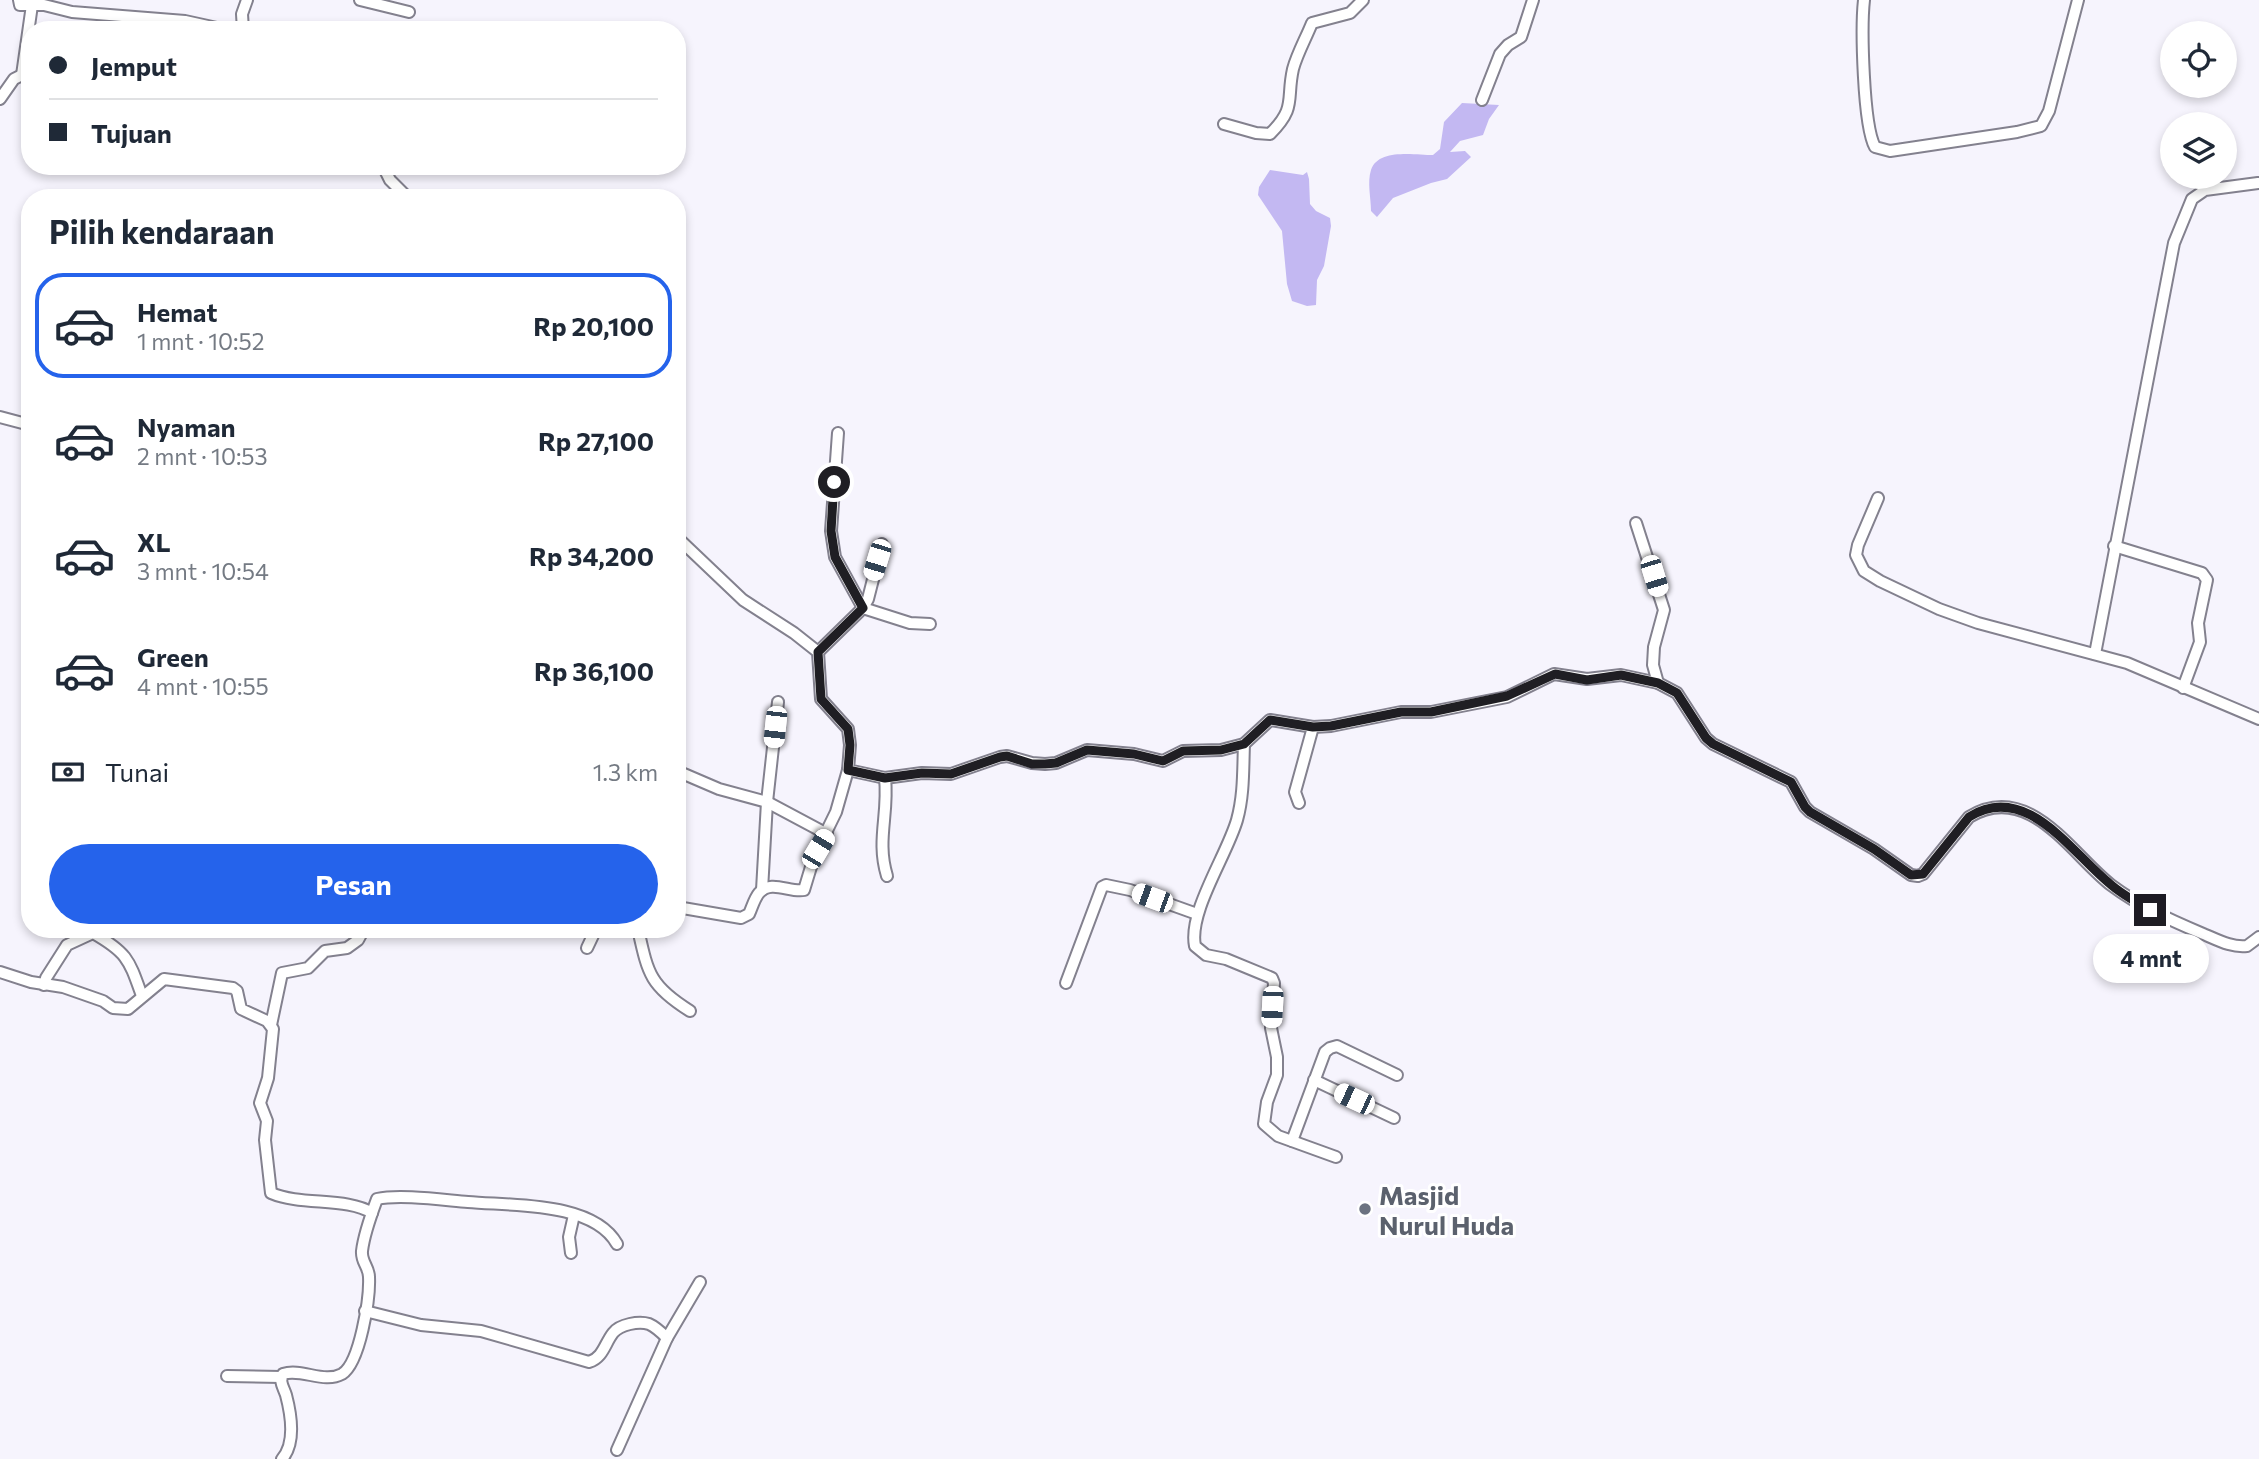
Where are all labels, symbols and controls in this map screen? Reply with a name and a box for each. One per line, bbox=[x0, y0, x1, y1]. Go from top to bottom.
map controls bbox=[2160, 21, 2237, 189]
button: locate bbox=[2160, 21, 2237, 98]
text: Jemput bbox=[91, 50, 177, 81]
button: layers bbox=[2160, 112, 2237, 189]
text: Tujuan bbox=[91, 117, 172, 148]
text: Pilih kendaraan bbox=[49, 211, 275, 251]
icon: car bbox=[53, 294, 116, 357]
text: Hemat bbox=[137, 296, 218, 327]
text: Rp 20,100 bbox=[533, 310, 654, 341]
text: 1 mnt · 10:52 bbox=[137, 327, 264, 355]
icon: car bbox=[53, 409, 116, 472]
text: Nyaman bbox=[137, 411, 236, 442]
text: Rp 27,100 bbox=[538, 425, 654, 456]
text: 2 mnt · 10:53 bbox=[137, 442, 268, 470]
route start bbox=[818, 466, 850, 498]
icon: car bbox=[53, 524, 116, 587]
text: XL bbox=[137, 526, 171, 557]
car bbox=[861, 537, 894, 583]
text: Rp 34,200 bbox=[529, 540, 654, 571]
car bbox=[1638, 553, 1671, 599]
text: 3 mnt · 10:54 bbox=[137, 557, 269, 585]
icon: car bbox=[53, 639, 116, 702]
text: Green bbox=[137, 641, 209, 672]
text: Rp 36,100 bbox=[534, 655, 654, 686]
text: 4 mnt · 10:55 bbox=[137, 672, 269, 700]
car bbox=[763, 705, 788, 749]
icon: cash bbox=[49, 753, 87, 791]
text: Tunai bbox=[105, 756, 169, 787]
text: 1.3 km bbox=[593, 758, 658, 786]
car bbox=[799, 826, 838, 872]
button: Pesan bbox=[49, 844, 658, 924]
car bbox=[1129, 881, 1176, 915]
route end bbox=[2134, 894, 2166, 926]
callout: 4 mnt bbox=[2092, 934, 2208, 984]
text: 4 mnt bbox=[2120, 944, 2182, 972]
car bbox=[1261, 985, 1284, 1029]
car bbox=[1331, 1081, 1378, 1117]
place label: Masjid Nurul Huda bbox=[1379, 1179, 1514, 1240]
marker: Masjid Nurul Huda bbox=[1357, 1201, 1373, 1217]

